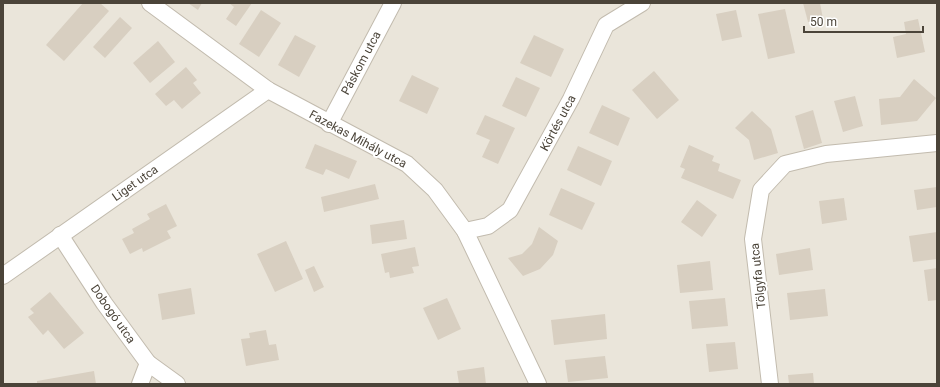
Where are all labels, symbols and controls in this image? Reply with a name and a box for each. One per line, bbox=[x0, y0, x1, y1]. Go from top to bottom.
scale bar bbox=[804, 8, 923, 34]
text: 50 m bbox=[810, 15, 837, 29]
street label: Páskom utca bbox=[338, 29, 384, 97]
street label: Körtés utca bbox=[537, 93, 579, 153]
street label: Fazekas Mihály utca bbox=[307, 107, 409, 171]
street label: Liget utca bbox=[109, 162, 161, 204]
street label: Tölgyfa utca bbox=[748, 243, 768, 309]
street label: Dobogó utca bbox=[88, 282, 138, 346]

